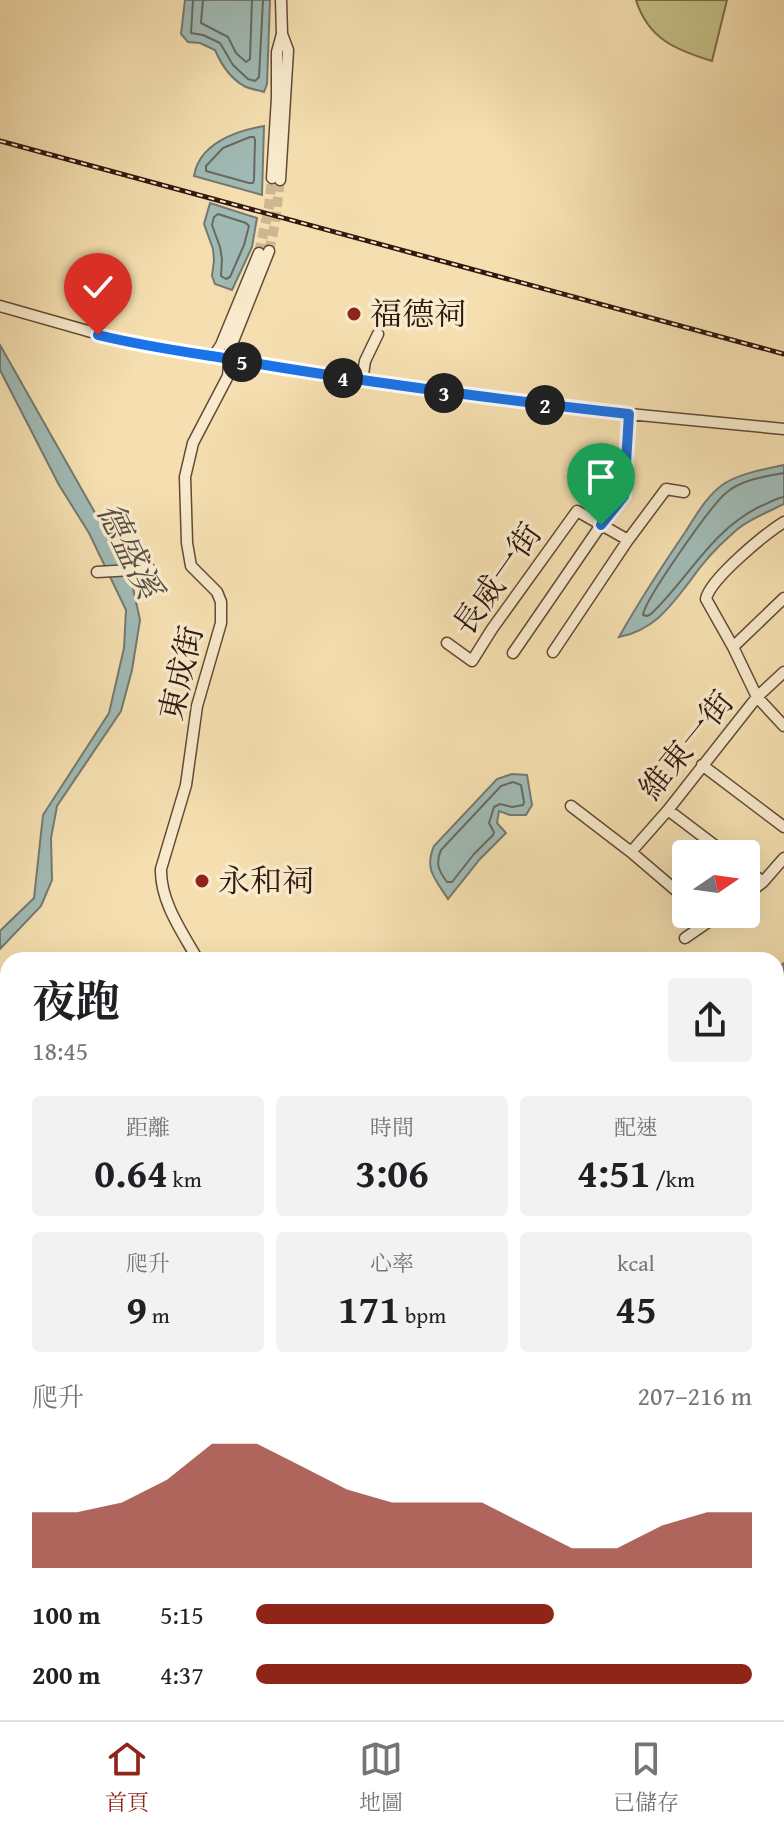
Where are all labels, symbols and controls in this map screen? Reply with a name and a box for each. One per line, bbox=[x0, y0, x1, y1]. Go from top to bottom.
pin bbox=[64, 253, 132, 335]
icon: check bbox=[76, 265, 120, 309]
place label: 福德祠 bbox=[370, 290, 466, 337]
marker: 福德祠 bbox=[345, 305, 363, 323]
pin: 5 bbox=[222, 342, 262, 382]
text: 5 bbox=[236, 346, 248, 378]
pin: 4 bbox=[323, 358, 363, 398]
text: 4 bbox=[337, 362, 349, 394]
pin: 3 bbox=[424, 373, 464, 413]
text: 3 bbox=[438, 377, 450, 409]
pin: 2 bbox=[525, 385, 565, 425]
text: 2 bbox=[539, 389, 551, 421]
pin bbox=[567, 443, 635, 525]
icon: arrive bbox=[579, 455, 623, 499]
water label: 德盛溪 bbox=[86, 493, 177, 610]
street label: 長威一街 bbox=[441, 513, 553, 645]
street label: 東成街 bbox=[147, 621, 214, 725]
street label: 維東一街 bbox=[627, 680, 744, 809]
north arrow bbox=[672, 840, 760, 928]
map controls bbox=[672, 840, 760, 928]
place label: 永和祠 bbox=[218, 857, 314, 904]
marker: 永和祠 bbox=[193, 872, 211, 890]
text: 夜跑 bbox=[32, 969, 120, 1033]
button: share bbox=[668, 978, 752, 1062]
text: 18:45 bbox=[32, 1031, 88, 1070]
text: 距離 bbox=[126, 1111, 170, 1143]
text: 時間 bbox=[370, 1111, 414, 1143]
text: 配速 bbox=[614, 1111, 658, 1143]
text: 0.64 bbox=[94, 1143, 168, 1202]
text: 3:06 bbox=[355, 1143, 429, 1202]
text: 4:51 bbox=[577, 1143, 651, 1202]
text: km bbox=[168, 1163, 202, 1195]
text: /km bbox=[651, 1163, 695, 1195]
text: 爬升 bbox=[126, 1247, 170, 1279]
text: 心率 bbox=[370, 1247, 414, 1279]
text: kcal bbox=[617, 1247, 655, 1279]
text: 9 bbox=[126, 1279, 147, 1338]
text: 171 bbox=[338, 1279, 400, 1338]
text: 45 bbox=[615, 1279, 657, 1338]
text: m bbox=[147, 1299, 170, 1331]
text: bpm bbox=[400, 1299, 446, 1331]
text: 207–216 m bbox=[638, 1376, 752, 1415]
text: 爬升 bbox=[32, 1377, 84, 1416]
text: 100 m bbox=[32, 1595, 100, 1634]
text: 5:15 bbox=[160, 1595, 204, 1634]
text: 200 m bbox=[32, 1655, 100, 1694]
text: 4:37 bbox=[160, 1655, 204, 1694]
tab: 首頁 bbox=[105, 1737, 149, 1818]
tab: 地圖 bbox=[359, 1737, 403, 1818]
tab: 已儲存 bbox=[613, 1737, 679, 1818]

